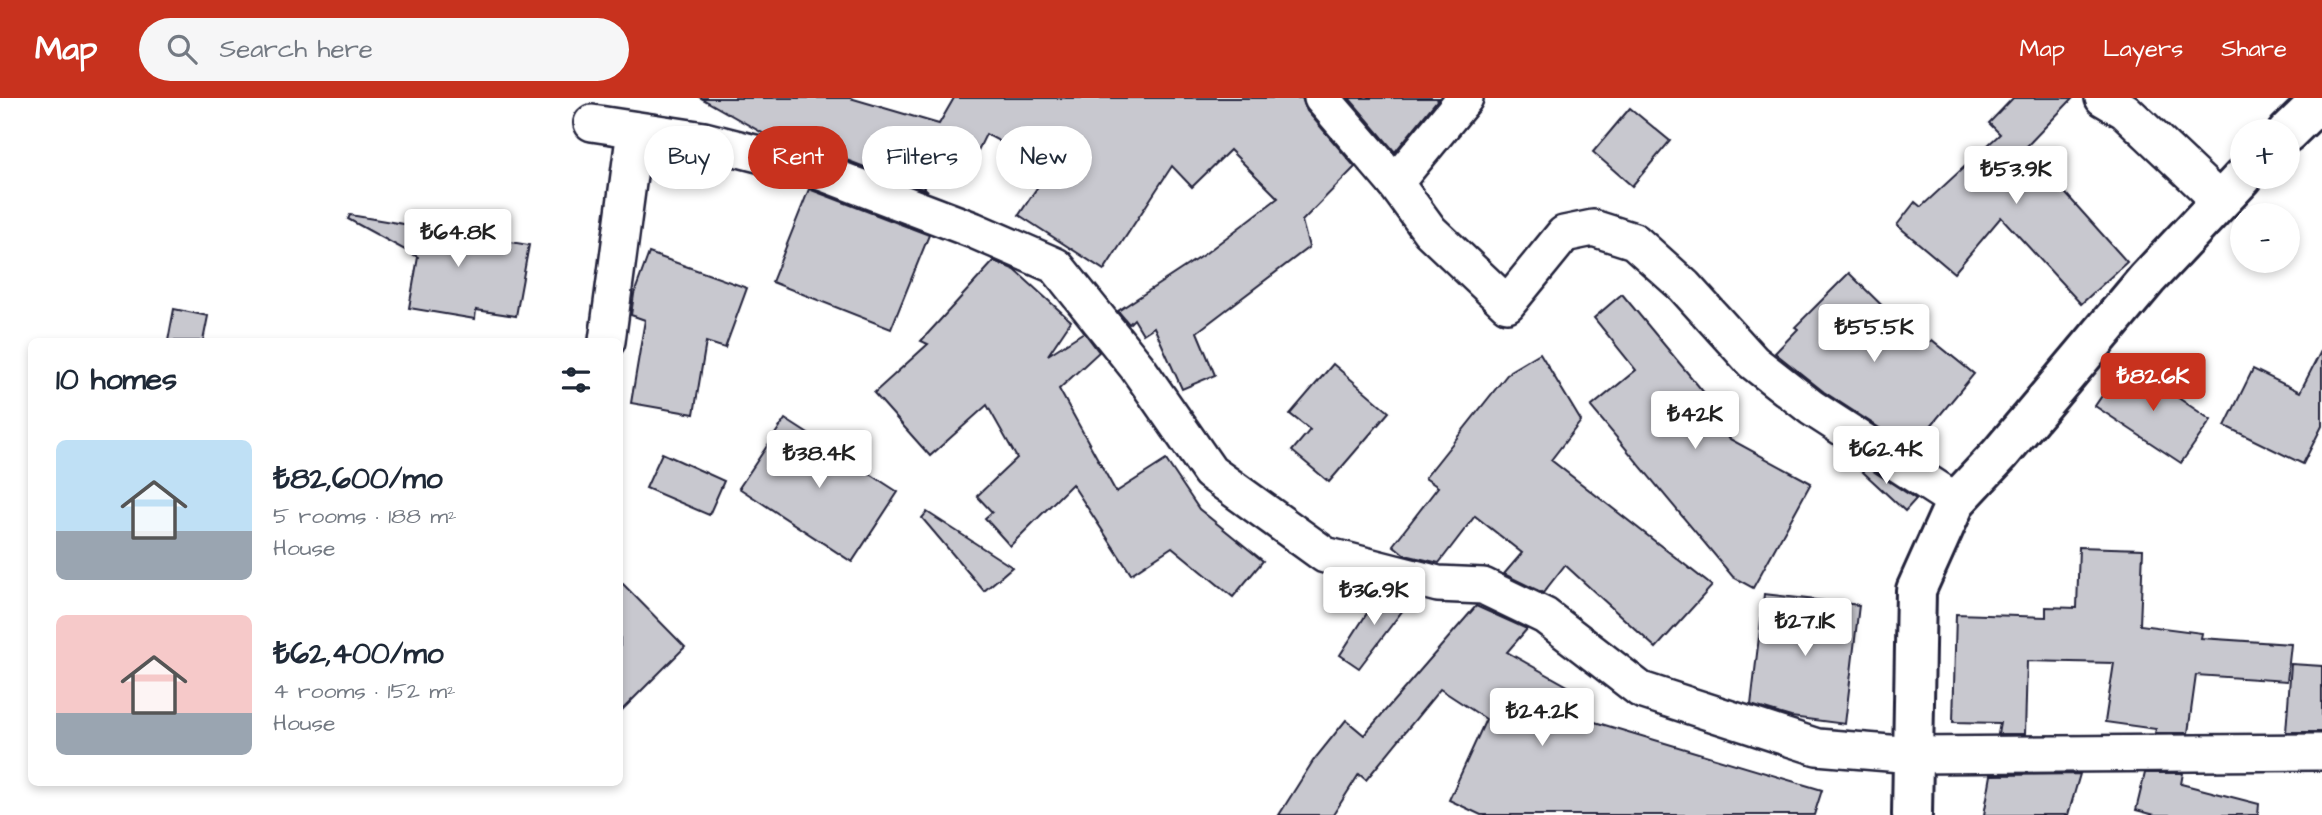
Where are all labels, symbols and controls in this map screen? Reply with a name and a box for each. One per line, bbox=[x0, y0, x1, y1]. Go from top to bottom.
search box bbox=[139, 18, 629, 81]
text: Map bbox=[35, 26, 97, 72]
icon: search bbox=[163, 30, 201, 68]
text: Search here bbox=[219, 31, 373, 67]
text: Map bbox=[2020, 32, 2065, 66]
text: Layers bbox=[2103, 32, 2183, 66]
text: Share bbox=[2221, 32, 2287, 66]
map controls bbox=[2230, 119, 2300, 273]
button: + bbox=[2230, 119, 2300, 189]
chip: Buy bbox=[644, 126, 734, 189]
chip: Rent bbox=[748, 126, 848, 189]
chip: Filters bbox=[862, 126, 982, 189]
chip: New bbox=[996, 126, 1092, 189]
pin: ₺53.9K bbox=[1959, 146, 2073, 206]
text: ₺53.9K bbox=[1980, 153, 2052, 185]
button: − bbox=[2230, 203, 2300, 273]
pin: ₺64.8K bbox=[401, 209, 515, 269]
text: ₺64.8K bbox=[420, 216, 496, 248]
pin: ₺55.5K bbox=[1817, 304, 1931, 364]
text: ₺55.5K bbox=[1834, 311, 1914, 343]
pin: ₺82.6K bbox=[2096, 354, 2210, 413]
text: 10 homes bbox=[56, 359, 177, 401]
text: ₺82.6K bbox=[2117, 360, 2189, 392]
icon: filters bbox=[557, 361, 595, 399]
pin: ₺42K bbox=[1654, 392, 1736, 451]
text: ₺42K bbox=[1667, 398, 1723, 430]
pin: ₺62.4K bbox=[1829, 426, 1943, 486]
pin: ₺38.4K bbox=[762, 430, 876, 490]
text: ₺62.4K bbox=[1849, 433, 1923, 465]
text: ₺38.4K bbox=[783, 437, 855, 469]
text: ₺82,600/mo bbox=[273, 458, 443, 500]
icon: home bbox=[112, 468, 196, 552]
text: 5 rooms · 188 m² bbox=[273, 500, 457, 532]
text: House bbox=[273, 532, 336, 564]
pin: ₺36.9K bbox=[1317, 568, 1431, 627]
text: ₺36.9K bbox=[1339, 574, 1409, 606]
pin: ₺27.1K bbox=[1748, 598, 1862, 658]
text: ₺27.1K bbox=[1775, 605, 1835, 637]
text: ₺62,400/mo bbox=[273, 633, 444, 675]
icon: home bbox=[112, 643, 196, 727]
text: 4 rooms · 152 m² bbox=[273, 675, 456, 707]
pin: ₺24.2K bbox=[1485, 688, 1599, 748]
text: ₺24.2K bbox=[1506, 695, 1578, 727]
text: House bbox=[273, 707, 336, 739]

